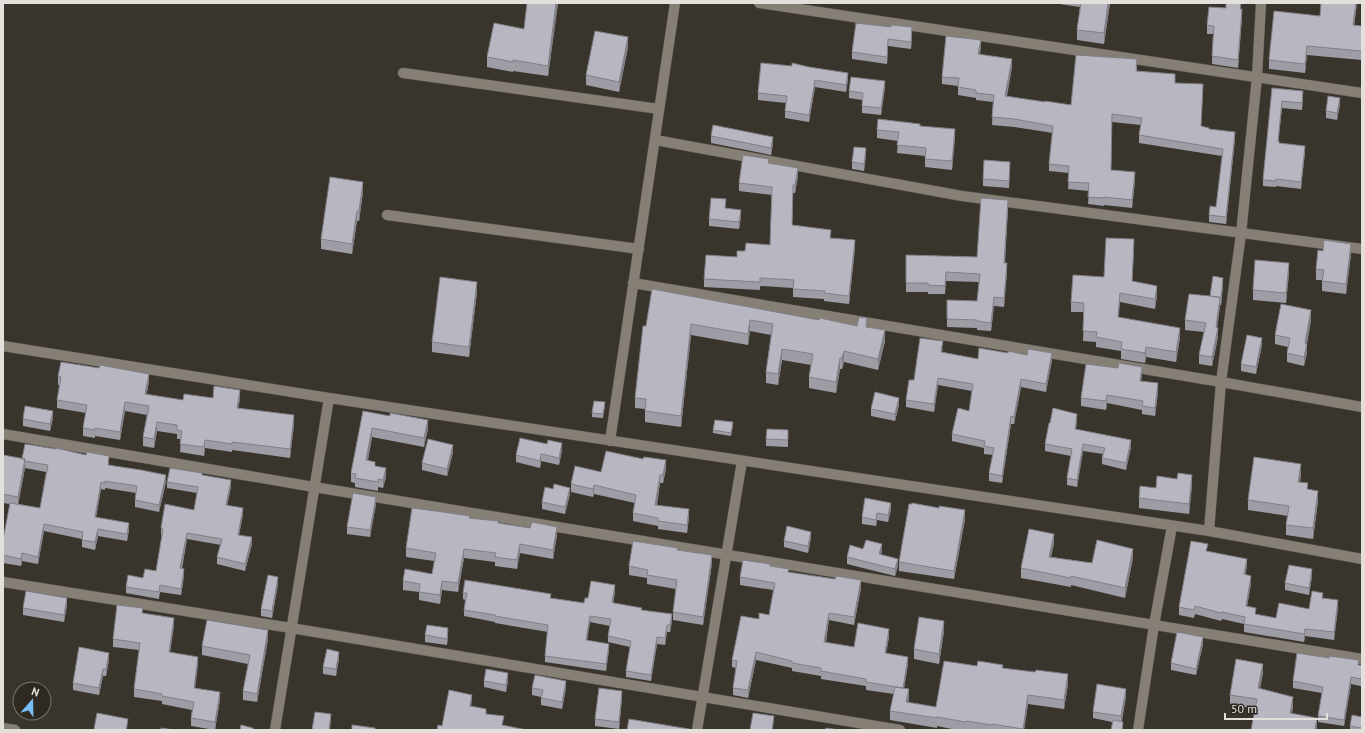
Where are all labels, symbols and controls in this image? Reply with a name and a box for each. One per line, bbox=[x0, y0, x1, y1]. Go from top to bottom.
north arrow bbox=[12, 681, 52, 721]
text: N bbox=[30, 684, 41, 699]
scale bar bbox=[1225, 695, 1327, 721]
text: 50 m bbox=[1231, 701, 1257, 716]

